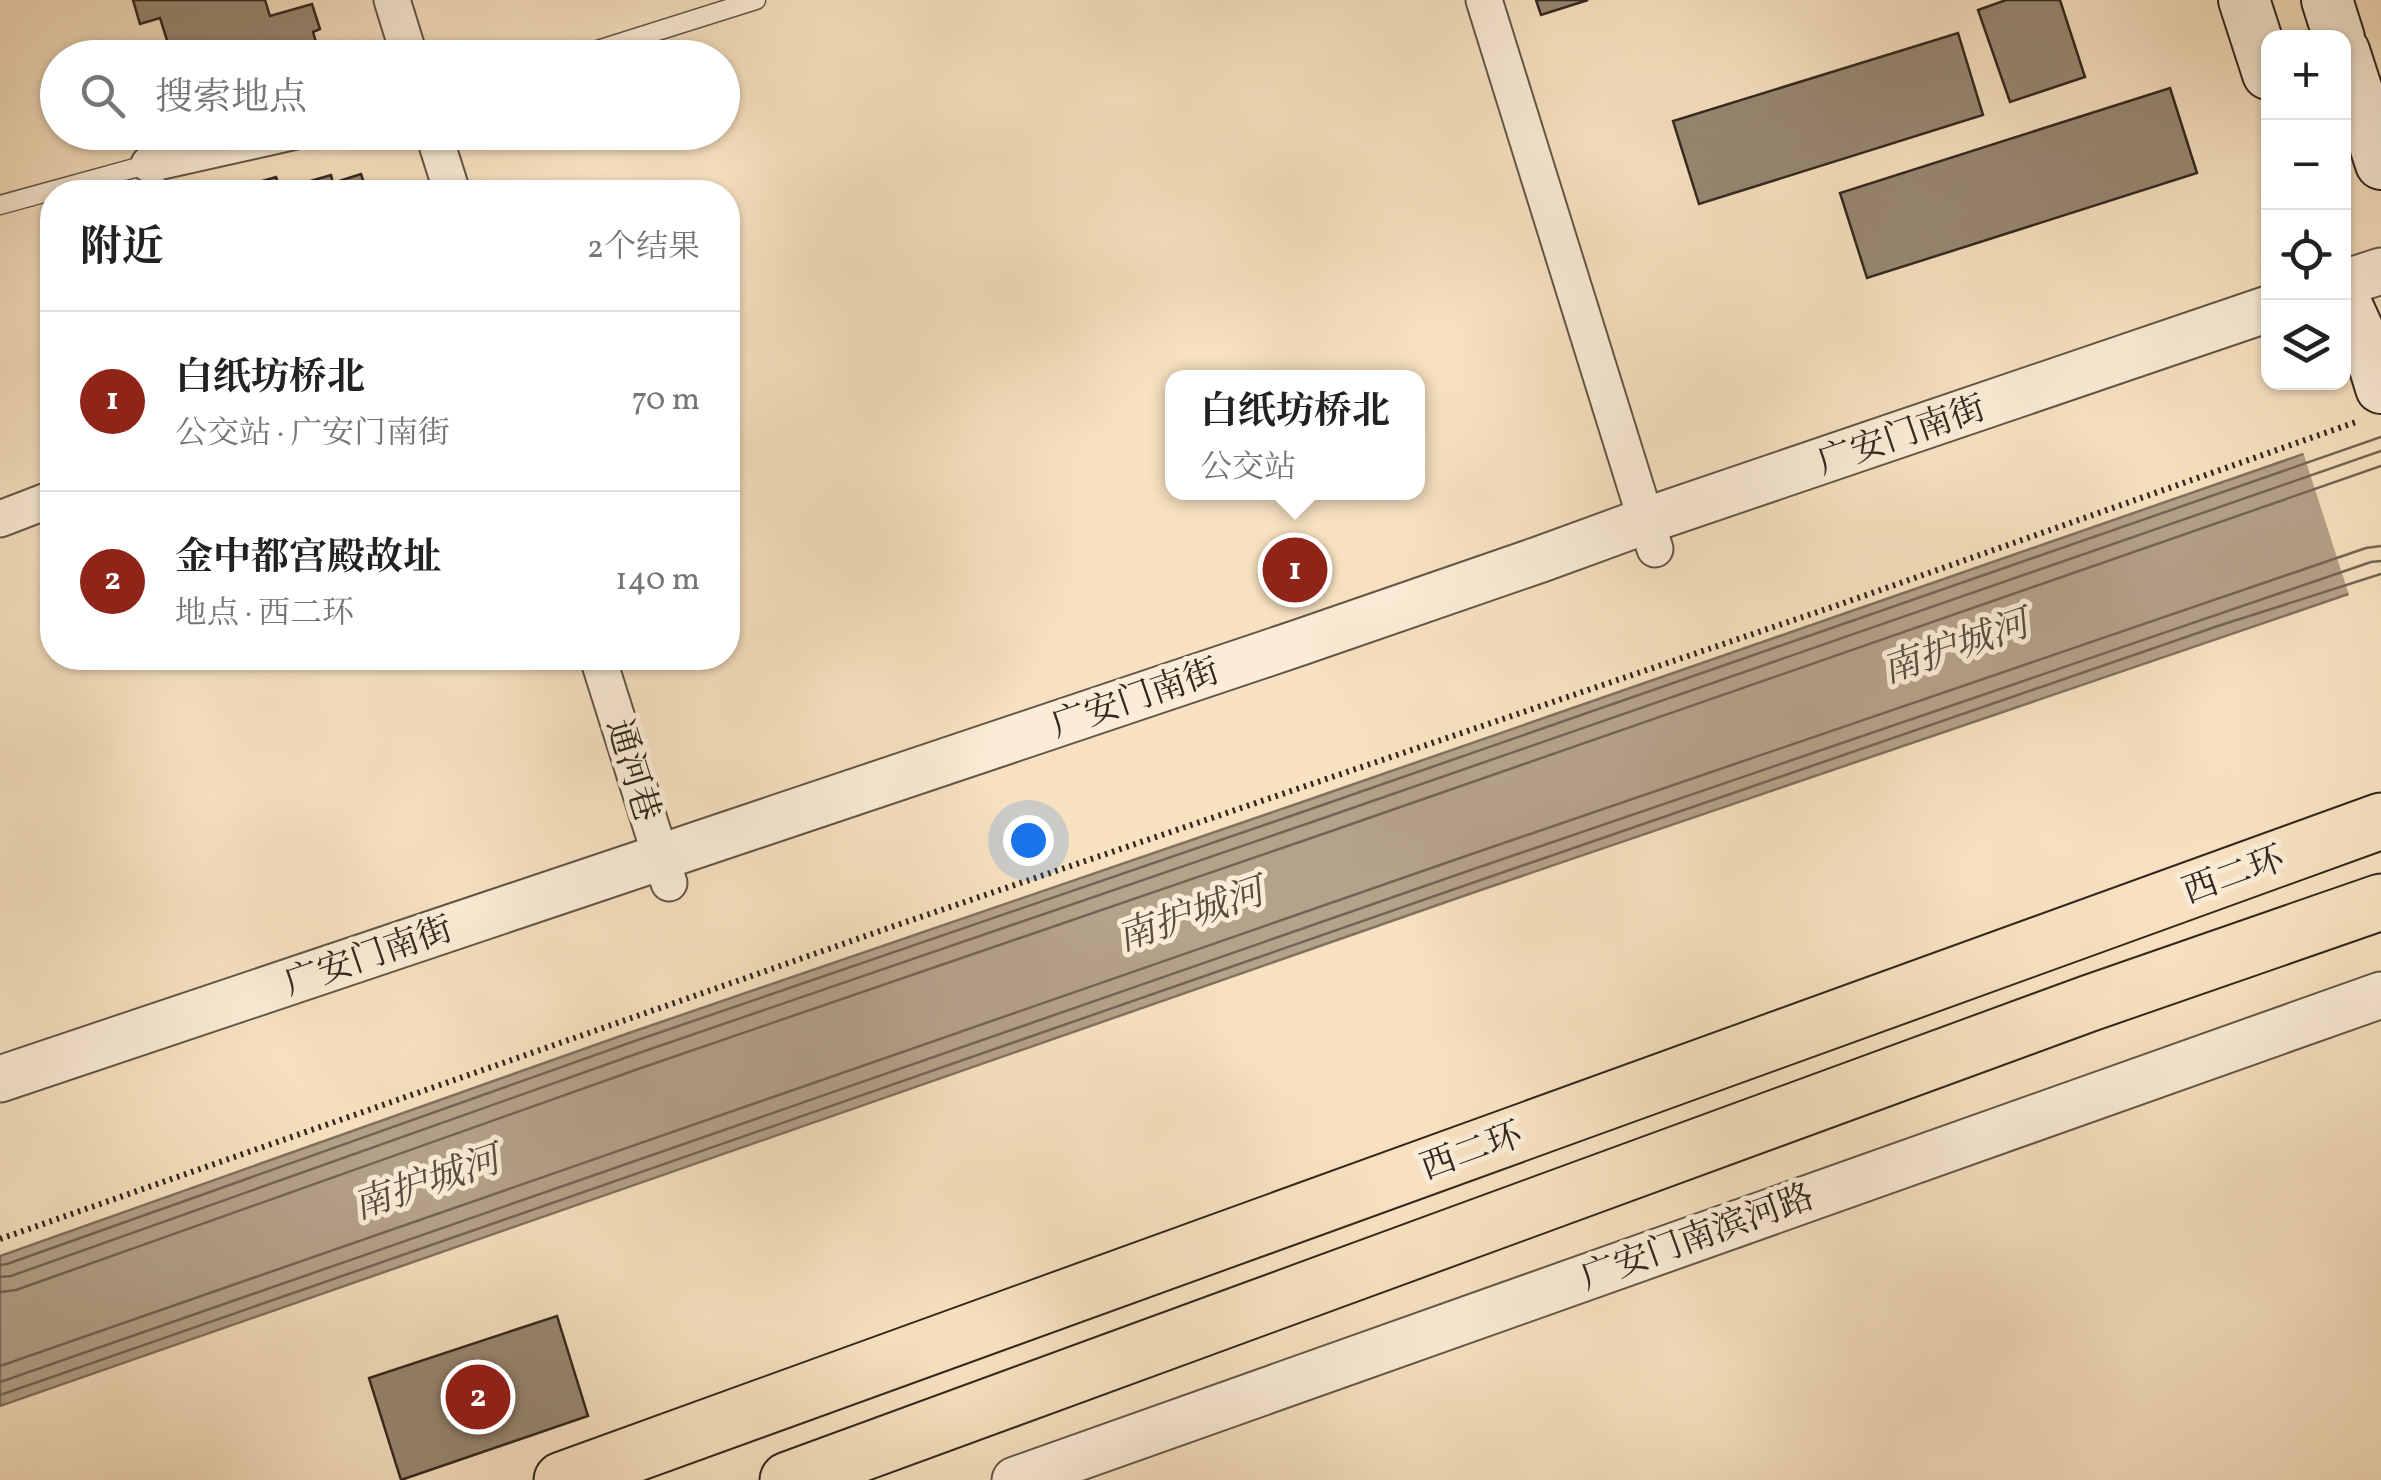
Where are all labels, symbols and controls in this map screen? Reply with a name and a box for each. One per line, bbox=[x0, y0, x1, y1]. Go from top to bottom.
map controls bbox=[2261, 30, 2351, 390]
button: + bbox=[2261, 30, 2351, 120]
search box bbox=[40, 40, 740, 150]
icon: search bbox=[75, 68, 130, 123]
text: 搜索地点 bbox=[155, 73, 307, 126]
button: − bbox=[2261, 120, 2351, 210]
button: locate bbox=[2261, 210, 2351, 300]
text: 附近 bbox=[80, 220, 164, 279]
text: 2个结果 bbox=[587, 227, 700, 271]
button: layers bbox=[2261, 300, 2351, 390]
text: 白纸坊桥北 bbox=[175, 353, 365, 406]
popup bbox=[1165, 370, 1425, 500]
text: 1 bbox=[106, 379, 119, 423]
text: 70 m bbox=[632, 379, 700, 423]
street label: 广安门南街 bbox=[1811, 386, 1993, 488]
text: 白纸坊桥北 bbox=[1200, 387, 1390, 440]
text: 公交站 · 广安门南街 bbox=[175, 413, 450, 457]
text: 公交站 bbox=[1200, 447, 1296, 491]
pin: 1 bbox=[1262, 532, 1328, 608]
text: 金中都宫殿故址 bbox=[175, 533, 441, 586]
text: 2 bbox=[104, 559, 121, 603]
text: 140 m bbox=[615, 559, 700, 603]
text: 地点 · 西二环 bbox=[175, 593, 354, 637]
water label: 南护城河 bbox=[1876, 598, 2042, 699]
street label: 广安门南街 bbox=[1045, 649, 1227, 751]
street label: 通河巷 bbox=[593, 714, 669, 828]
your location bbox=[1003, 815, 1054, 866]
street label: 西二环 bbox=[2176, 836, 2292, 917]
water label: 南护城河 bbox=[1111, 866, 1277, 967]
street label: 广安门南街 bbox=[278, 907, 460, 1009]
street label: 西二环 bbox=[1414, 1112, 1530, 1193]
water label: 南护城河 bbox=[347, 1134, 513, 1235]
street label: 广安门南滨河路 bbox=[1575, 1174, 1821, 1303]
pin: 2 bbox=[446, 1360, 510, 1434]

